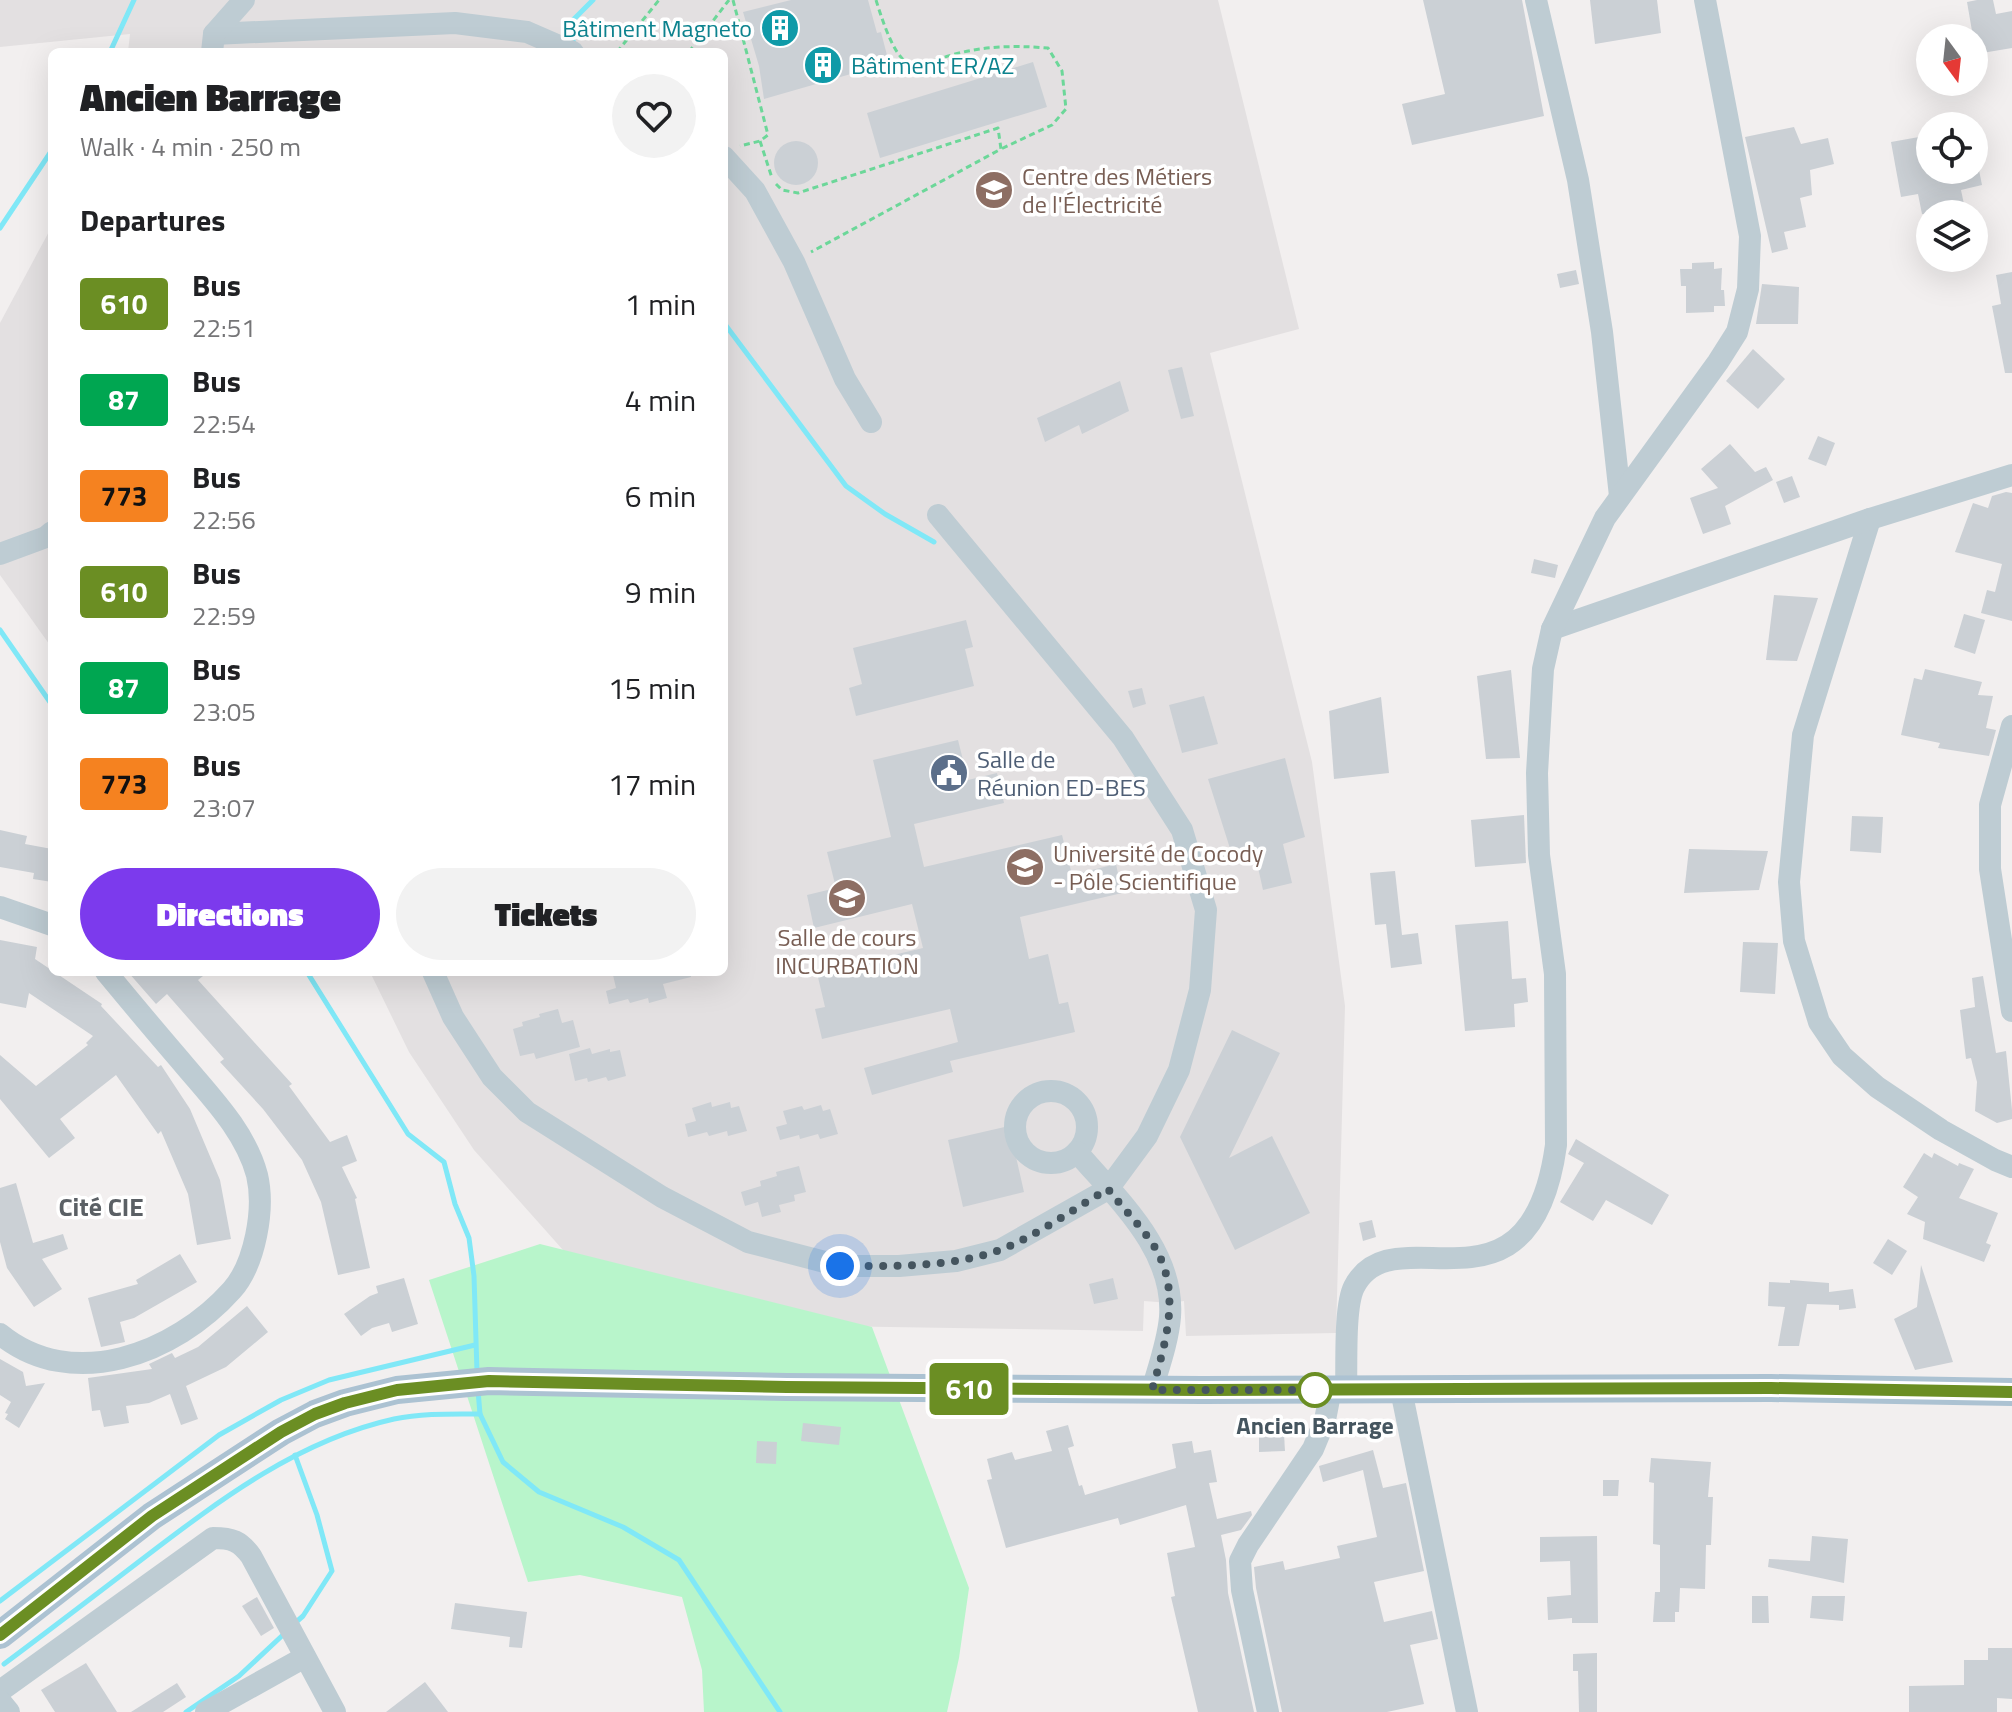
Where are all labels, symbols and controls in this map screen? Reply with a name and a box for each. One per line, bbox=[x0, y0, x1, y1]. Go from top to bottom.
building icon: Bâtiment Magneto bbox=[759, 7, 801, 49]
place label: Bâtiment Magneto bbox=[562, 10, 752, 46]
north arrow bbox=[1916, 24, 1988, 96]
map controls bbox=[1916, 24, 1988, 272]
building icon: Bâtiment ER/AZ bbox=[802, 44, 844, 86]
place label: Bâtiment ER/AZ bbox=[851, 47, 1014, 83]
text: Ancien Barrage bbox=[80, 68, 341, 126]
button: heart bbox=[612, 74, 696, 158]
button: locate bbox=[1916, 112, 1988, 184]
text: Walk · 4 min · 250 m bbox=[80, 127, 301, 166]
place label: Centre des Métiers de l'Électricité bbox=[1022, 158, 1212, 222]
school or university icon: Centre des Métiers de l'Électricité bbox=[973, 169, 1015, 211]
text: Departures bbox=[80, 197, 225, 243]
button: layers bbox=[1916, 200, 1988, 272]
text: Bus bbox=[192, 262, 241, 308]
text: 1 min bbox=[625, 281, 696, 327]
text: 610 bbox=[100, 282, 148, 325]
text: 22:51 bbox=[192, 308, 256, 347]
text: Bus bbox=[192, 358, 241, 404]
text: 4 min bbox=[625, 377, 696, 423]
text: 87 bbox=[108, 378, 140, 421]
text: 22:54 bbox=[192, 404, 256, 443]
text: Bus bbox=[192, 454, 241, 500]
text: 6 min bbox=[625, 473, 696, 519]
text: 773 bbox=[100, 474, 148, 517]
text: 22:56 bbox=[192, 500, 256, 539]
text: Bus bbox=[192, 550, 241, 596]
text: 9 min bbox=[625, 569, 696, 615]
text: 610 bbox=[100, 570, 148, 613]
text: 22:59 bbox=[192, 596, 256, 635]
text: Bus bbox=[192, 646, 241, 692]
text: 15 min bbox=[608, 665, 696, 711]
text: 87 bbox=[108, 666, 140, 709]
text: 23:05 bbox=[192, 692, 256, 731]
place label: Salle de Réunion ED-BES bbox=[977, 741, 1146, 805]
text: Bus bbox=[192, 742, 241, 788]
public building icon: Salle de Réunion ED-BES bbox=[928, 752, 970, 794]
text: 17 min bbox=[608, 761, 696, 807]
text: 773 bbox=[100, 762, 148, 805]
text: 23:07 bbox=[192, 788, 256, 827]
place label: Université de Cocody - Pôle Scientifique bbox=[1053, 835, 1264, 899]
school or university icon: Université de Cocody - Pôle Scientifique bbox=[1004, 846, 1046, 888]
button: Directions bbox=[80, 868, 380, 960]
button: Tickets bbox=[396, 868, 696, 960]
school or university icon: Salle de cours INCURBATION bbox=[826, 877, 868, 919]
place label: Salle de cours INCURBATION bbox=[775, 919, 919, 983]
district label: Cité CIE bbox=[58, 1187, 144, 1226]
your location bbox=[820, 1246, 860, 1286]
line badge: 610 bbox=[923, 1363, 1015, 1415]
text: 610 bbox=[945, 1367, 993, 1410]
marker: Ancien Barrage bbox=[1298, 1373, 1332, 1407]
place label: Ancien Barrage bbox=[1236, 1407, 1394, 1443]

